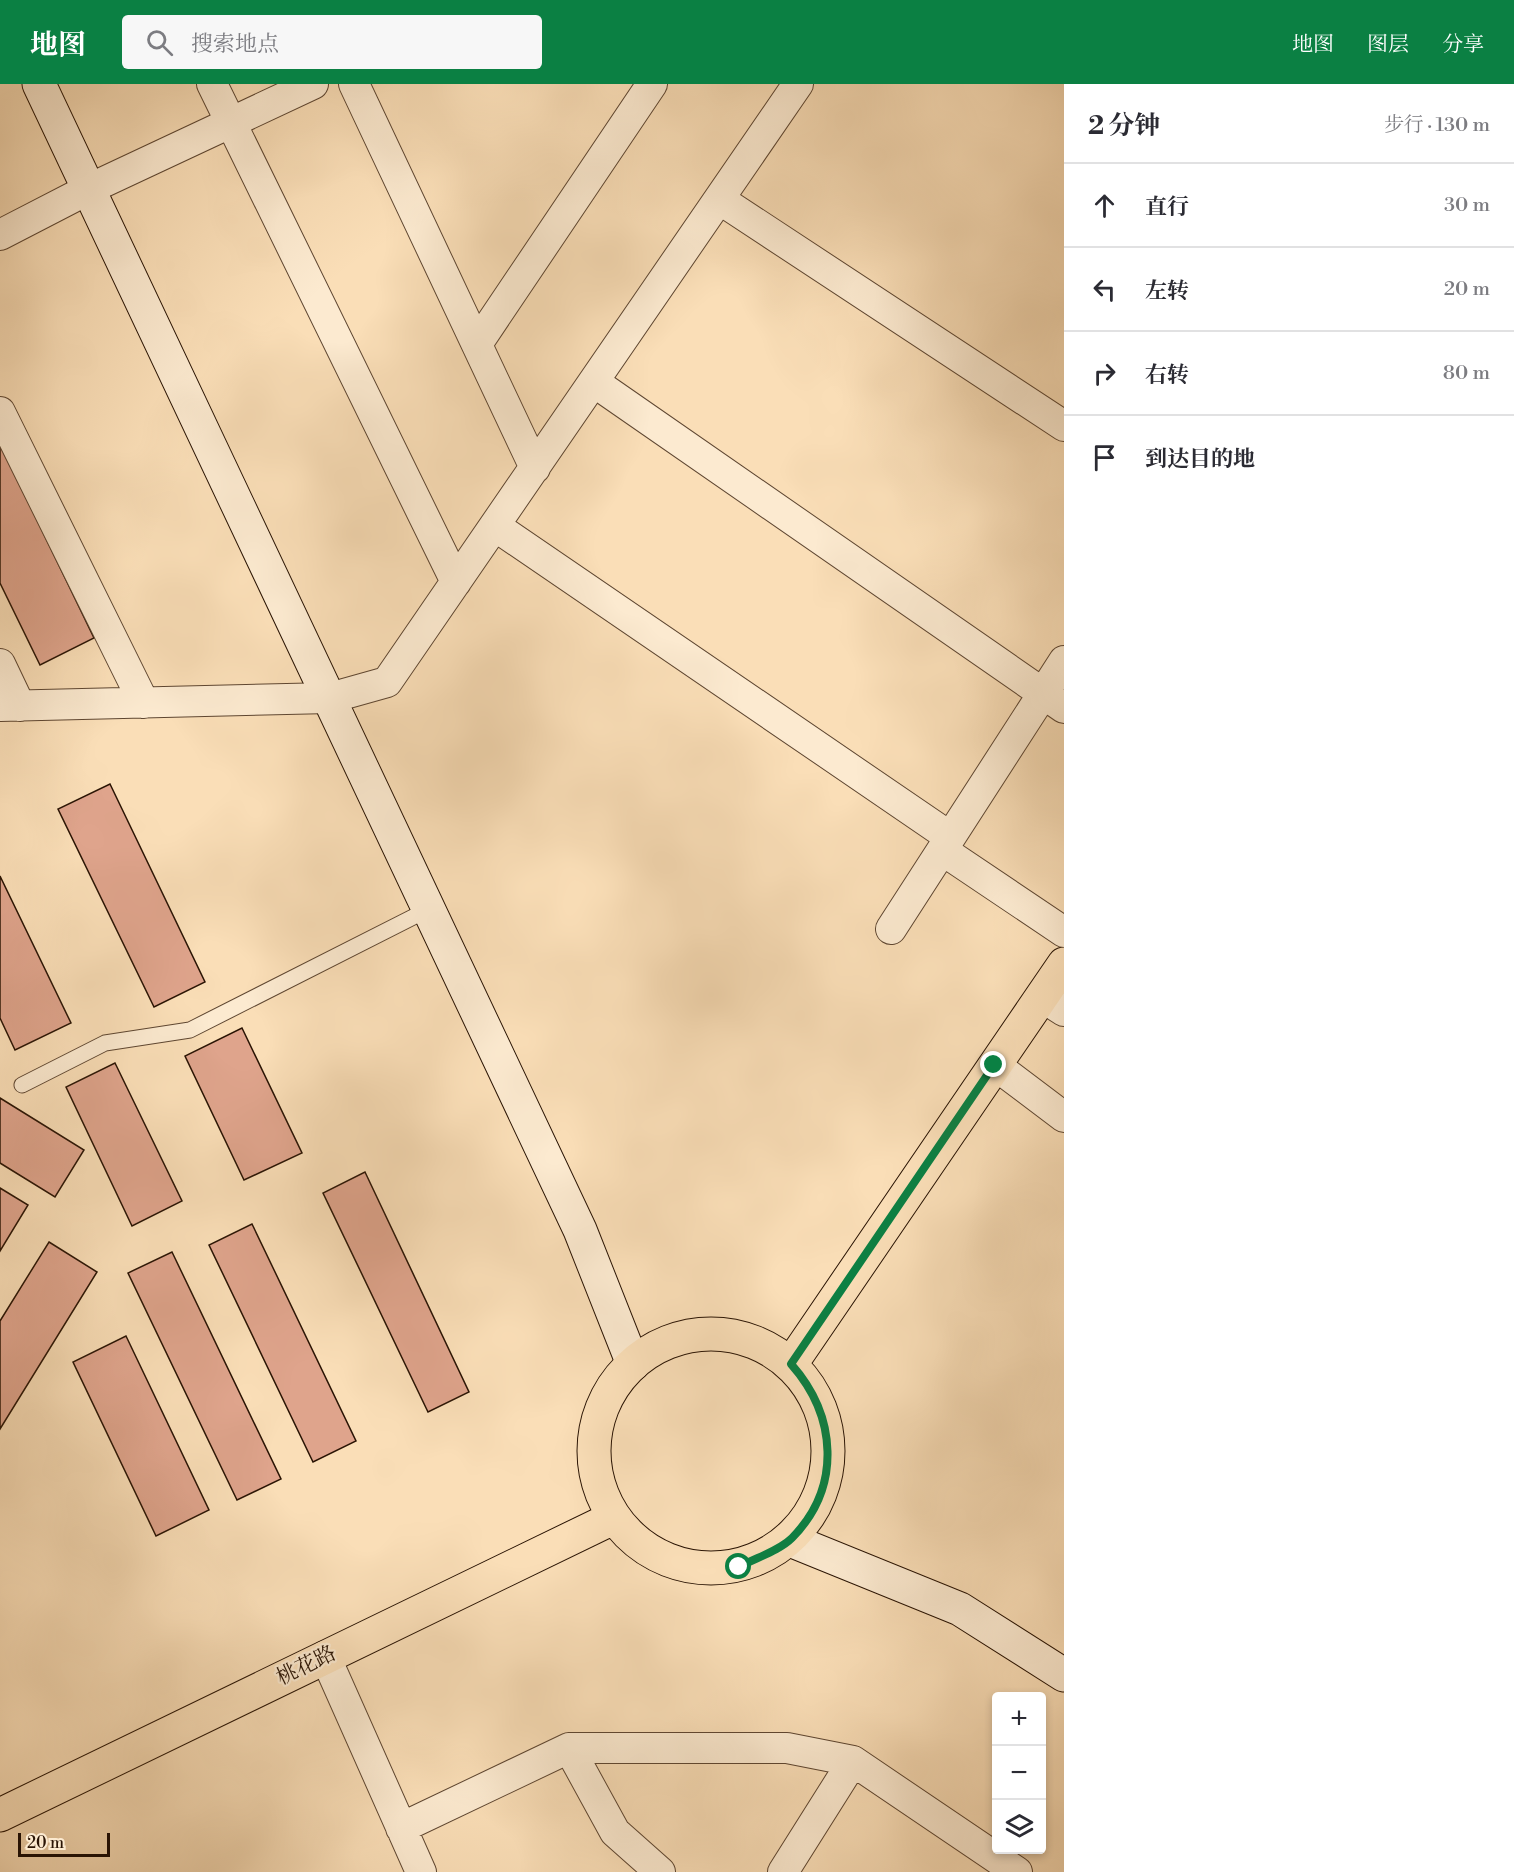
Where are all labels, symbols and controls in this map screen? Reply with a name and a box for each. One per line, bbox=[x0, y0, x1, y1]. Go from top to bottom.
search box bbox=[122, 15, 542, 69]
icon: search bbox=[143, 26, 176, 59]
text: 地图 bbox=[30, 28, 86, 63]
text: 搜索地点 bbox=[191, 31, 279, 58]
text: 地图 bbox=[1292, 32, 1334, 58]
text: 图层 bbox=[1367, 32, 1409, 58]
text: 分享 bbox=[1442, 32, 1484, 58]
text: 2 分钟 bbox=[1088, 110, 1160, 142]
text: 步行 · 130 m bbox=[1384, 113, 1490, 138]
icon: ahead bbox=[1088, 189, 1121, 222]
text: 30 m bbox=[1444, 193, 1490, 218]
text: 直行 bbox=[1145, 194, 1189, 221]
icon: left bbox=[1088, 273, 1121, 306]
text: 20 m bbox=[1444, 277, 1490, 302]
text: 左转 bbox=[1145, 278, 1189, 305]
icon: right bbox=[1088, 357, 1121, 390]
text: 80 m bbox=[1443, 361, 1490, 386]
text: 右转 bbox=[1145, 362, 1189, 389]
icon: arrive bbox=[1088, 441, 1121, 474]
text: 到达目的地 bbox=[1145, 446, 1255, 473]
route end bbox=[980, 1051, 1006, 1077]
route start bbox=[725, 1553, 751, 1579]
street label: 桃花路 bbox=[272, 1640, 340, 1691]
map controls bbox=[992, 1692, 1046, 1854]
button: + bbox=[992, 1692, 1046, 1746]
button: − bbox=[992, 1746, 1046, 1800]
button: layers bbox=[992, 1800, 1046, 1854]
scale bar bbox=[18, 1830, 110, 1858]
text: 20 m bbox=[27, 1833, 64, 1853]

